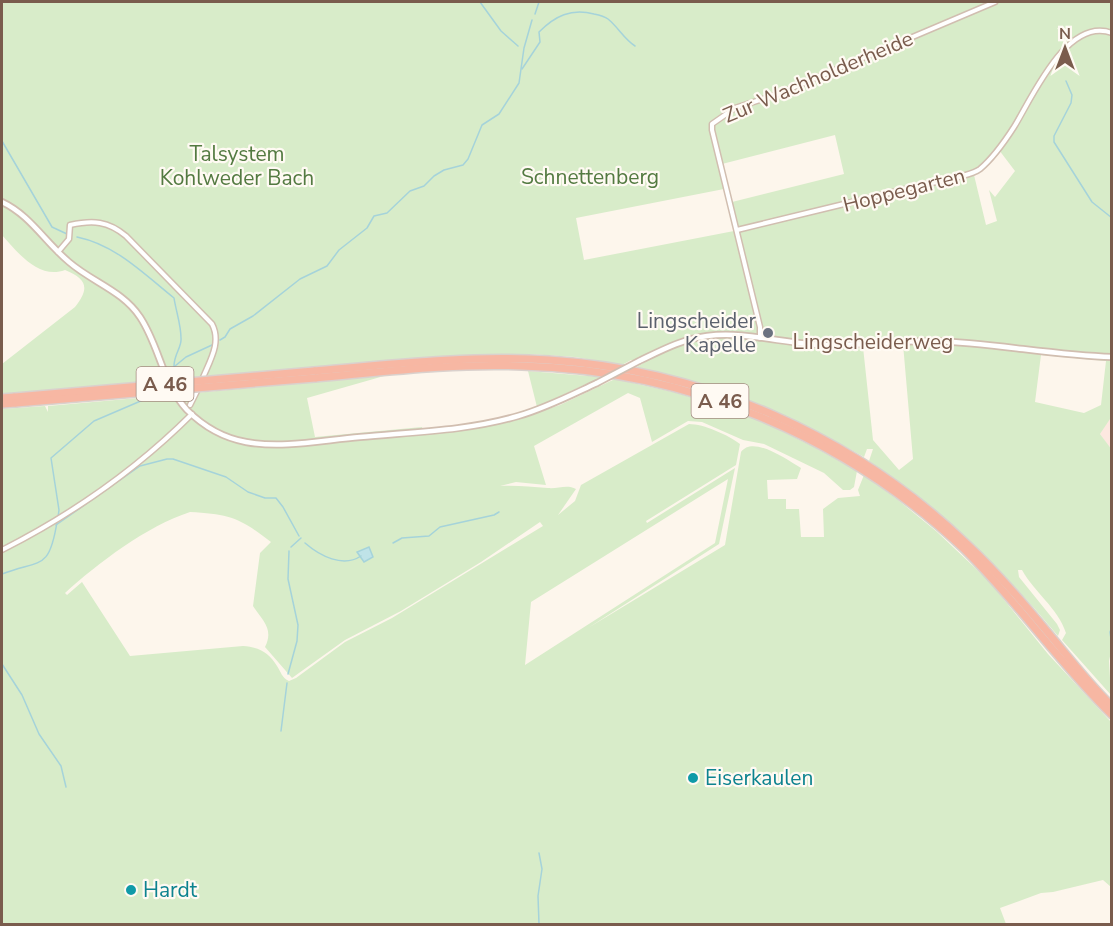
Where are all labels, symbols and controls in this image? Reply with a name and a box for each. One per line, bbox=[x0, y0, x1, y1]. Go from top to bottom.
north arrow bbox=[1035, 18, 1095, 78]
text: N bbox=[1059, 23, 1071, 45]
street label: Zur Wachholderheide bbox=[719, 24, 917, 130]
park label: Talsystem Kohlweder Bach bbox=[160, 140, 314, 192]
street label: Hoppegarten bbox=[840, 161, 968, 219]
park label: Schnettenberg bbox=[521, 163, 659, 191]
place label: Lingscheider Kapelle bbox=[637, 307, 756, 359]
marker: Lingscheider Kapelle bbox=[761, 326, 775, 340]
street label: Lingscheiderweg bbox=[793, 328, 953, 356]
road number: A 46 bbox=[136, 367, 194, 401]
road number: A 46 bbox=[692, 384, 748, 418]
place label: Eiserkaulen bbox=[705, 764, 813, 792]
marker: Eiserkaulen bbox=[686, 771, 700, 785]
place label: Hardt bbox=[143, 876, 198, 904]
marker: Hardt bbox=[124, 883, 138, 897]

